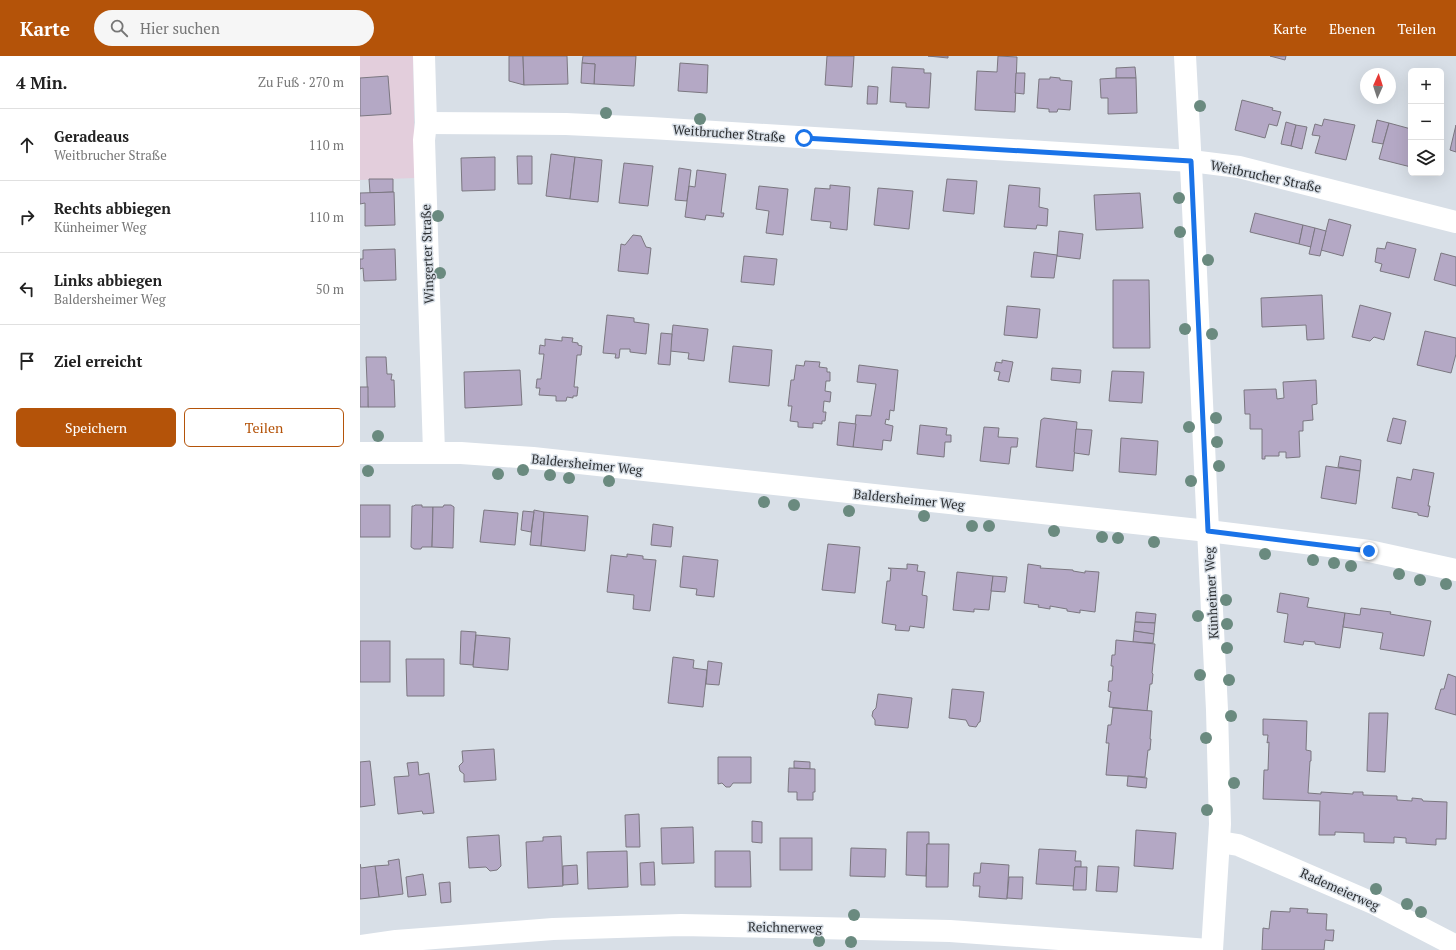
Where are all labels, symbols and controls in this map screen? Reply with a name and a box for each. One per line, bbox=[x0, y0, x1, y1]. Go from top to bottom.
search box bbox=[94, 10, 374, 46]
text: Karte bbox=[20, 16, 70, 41]
icon: search bbox=[108, 17, 130, 39]
text: Hier suchen bbox=[140, 18, 220, 38]
text: Karte bbox=[1273, 19, 1307, 38]
text: Ebenen bbox=[1329, 19, 1375, 38]
text: Teilen bbox=[1397, 19, 1436, 38]
north arrow bbox=[1360, 68, 1396, 104]
map controls bbox=[1408, 68, 1444, 176]
button: + bbox=[1408, 68, 1444, 104]
text: 4 Min. bbox=[16, 71, 68, 94]
text: Zu Fuß · 270 m bbox=[258, 73, 344, 91]
button: − bbox=[1408, 104, 1444, 140]
street label: Weitbrucher Straße bbox=[672, 120, 786, 146]
text: Geradeaus bbox=[54, 126, 129, 146]
route start bbox=[795, 129, 813, 147]
icon: ahead bbox=[16, 134, 38, 156]
text: 110 m bbox=[309, 136, 344, 154]
button: layers bbox=[1408, 140, 1444, 176]
text: Weitbrucher Straße bbox=[54, 146, 167, 164]
street label: Weitbrucher Straße bbox=[1209, 155, 1323, 197]
text: Rechts abbiegen bbox=[54, 198, 171, 218]
street label: Wingerter Straße bbox=[416, 204, 438, 304]
icon: right bbox=[16, 206, 38, 228]
text: 110 m bbox=[309, 208, 344, 226]
text: Künheimer Weg bbox=[54, 218, 146, 236]
text: Links abbiegen bbox=[54, 270, 162, 290]
icon: left bbox=[16, 278, 38, 300]
text: 50 m bbox=[316, 280, 344, 298]
text: Baldersheimer Weg bbox=[54, 290, 166, 308]
icon: arrive bbox=[16, 350, 38, 372]
text: Ziel erreicht bbox=[54, 351, 142, 371]
button: Speichern bbox=[16, 408, 176, 447]
button: Teilen bbox=[184, 408, 344, 447]
street label: Baldersheimer Weg bbox=[531, 449, 644, 479]
street label: Baldersheimer Weg bbox=[853, 484, 966, 514]
route end bbox=[1360, 542, 1378, 560]
street label: Künheimer Weg bbox=[1200, 546, 1222, 640]
street label: Rademeierweg bbox=[1298, 864, 1382, 914]
street label: Reichnerweg bbox=[748, 917, 822, 937]

